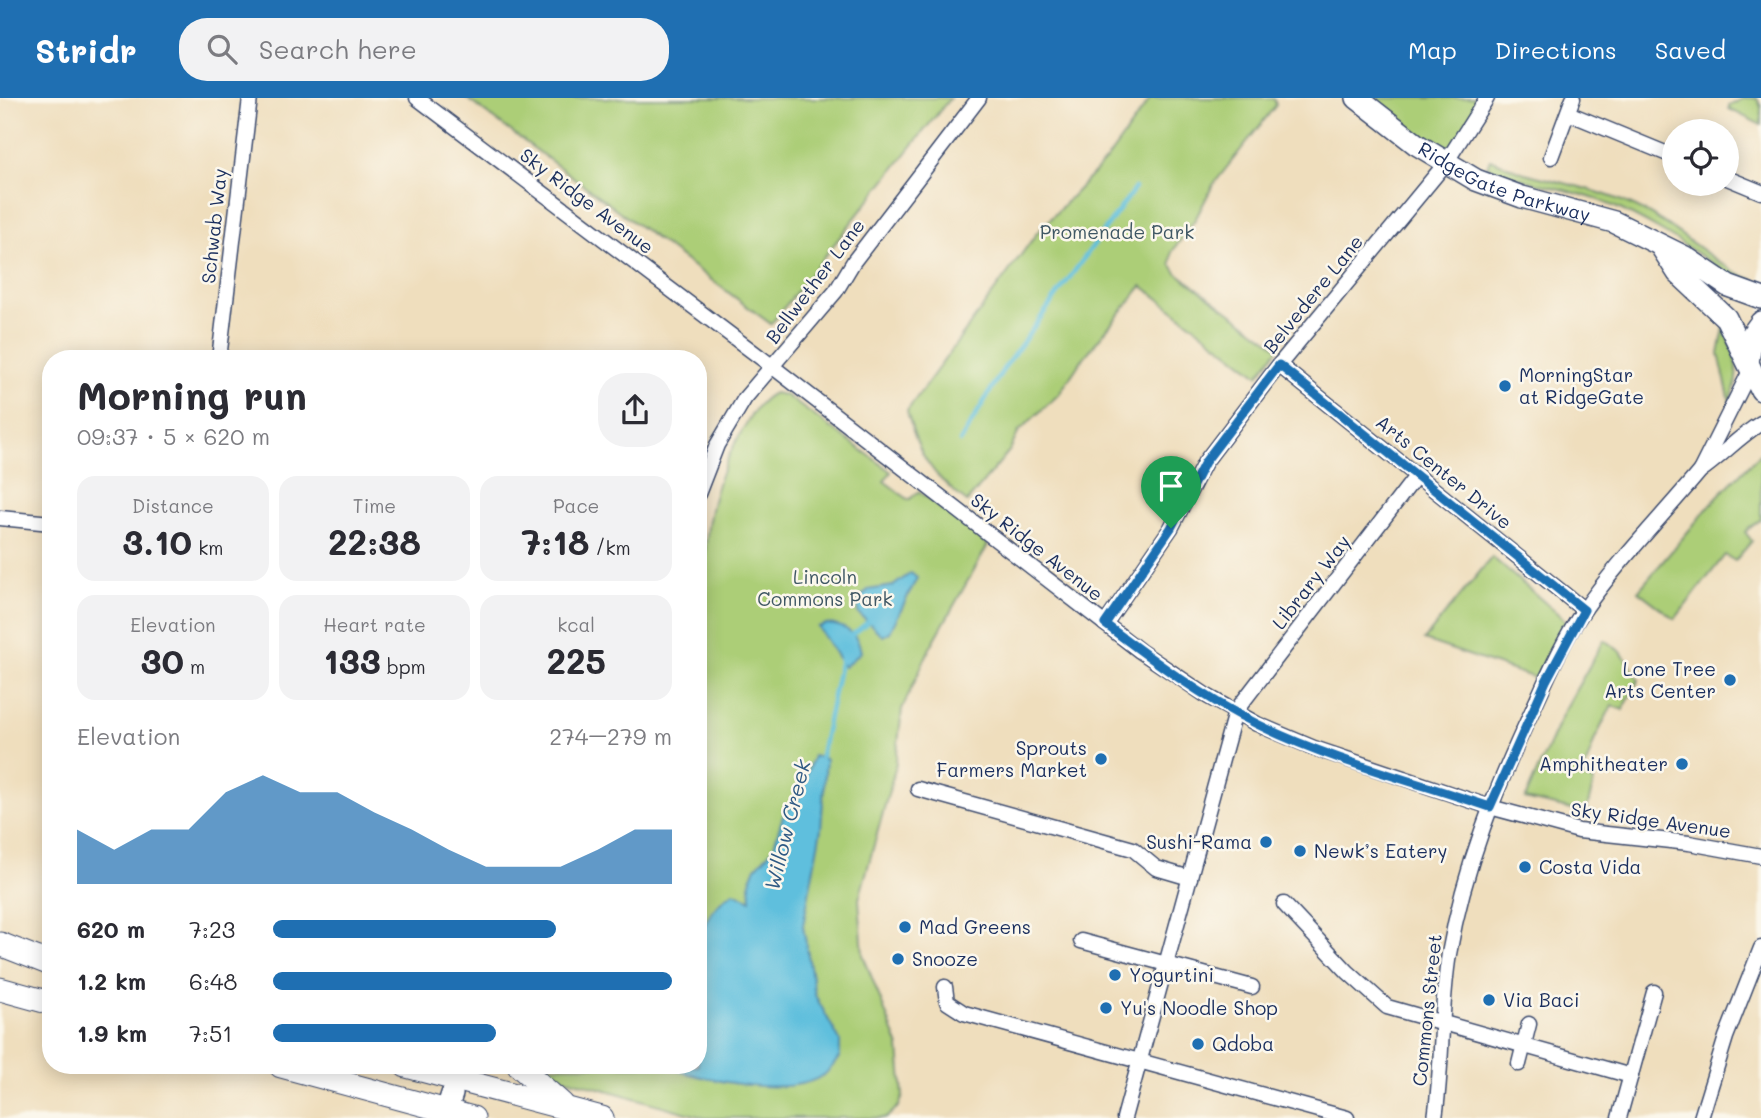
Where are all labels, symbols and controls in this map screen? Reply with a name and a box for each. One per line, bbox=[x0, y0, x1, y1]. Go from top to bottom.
search box bbox=[179, 18, 669, 81]
text: Stridr bbox=[35, 28, 137, 71]
icon: search bbox=[203, 30, 241, 68]
text: Search here bbox=[259, 32, 417, 66]
text: Map bbox=[1408, 34, 1457, 65]
text: Directions bbox=[1495, 34, 1617, 65]
text: Saved bbox=[1655, 34, 1726, 65]
map controls bbox=[1662, 119, 1739, 196]
button: locate bbox=[1662, 119, 1739, 196]
street label: RidgeGate Parkway bbox=[1414, 135, 1593, 227]
street label: Sky Ridge Avenue bbox=[515, 142, 659, 259]
street label: Schwab Way bbox=[195, 167, 232, 285]
street label: Bellwether Lane bbox=[759, 213, 870, 348]
park label: Promenade Park bbox=[1040, 219, 1194, 244]
street label: Belvedere Lane bbox=[1257, 229, 1368, 358]
place label: MorningStar at RidgeGate bbox=[1519, 362, 1644, 409]
text: Morning run bbox=[77, 370, 307, 420]
button: share bbox=[598, 373, 672, 447]
marker: MorningStar at RidgeGate bbox=[1497, 378, 1513, 394]
street label: Arts Center Drive bbox=[1371, 409, 1518, 534]
text: 09:37 · 5 × 620 m bbox=[77, 421, 270, 451]
pin bbox=[1141, 456, 1201, 528]
icon: arrive bbox=[1152, 467, 1190, 505]
street label: Sky Ridge Avenue bbox=[966, 487, 1109, 606]
text: Distance bbox=[132, 493, 214, 518]
text: Time bbox=[353, 493, 396, 518]
text: Pace bbox=[553, 493, 599, 518]
text: 3.10 bbox=[122, 518, 192, 564]
text: 22:38 bbox=[328, 518, 421, 564]
text: 7:18 bbox=[522, 518, 589, 564]
street label: Library Way bbox=[1266, 529, 1355, 634]
text: km bbox=[192, 535, 223, 560]
text: /km bbox=[589, 535, 631, 560]
park label: Lincoln Commons Park bbox=[757, 564, 893, 611]
text: Elevation bbox=[130, 612, 215, 637]
text: Heart rate bbox=[323, 612, 426, 637]
text: kcal bbox=[557, 612, 595, 637]
text: 30 bbox=[140, 637, 184, 683]
text: 133 bbox=[323, 637, 381, 683]
text: 225 bbox=[546, 637, 606, 683]
text: m bbox=[184, 654, 205, 679]
text: bpm bbox=[381, 654, 426, 679]
place label: Lone Tree Arts Center bbox=[1604, 656, 1716, 703]
marker: Lone Tree Arts Center bbox=[1722, 672, 1738, 688]
text: Elevation bbox=[77, 721, 180, 751]
text: 274–279 m bbox=[549, 721, 672, 751]
place label: Sprouts Farmers Market bbox=[937, 735, 1087, 782]
marker: Sprouts Farmers Market bbox=[1093, 751, 1109, 767]
place label: Amphitheater bbox=[1539, 751, 1668, 776]
water label: Willow Creek bbox=[757, 756, 816, 893]
marker: Amphitheater bbox=[1674, 756, 1690, 772]
street label: Sky Ridge Avenue bbox=[1569, 796, 1733, 843]
place label: Sushi-Rama bbox=[1146, 829, 1252, 854]
marker: Sushi-Rama bbox=[1258, 834, 1274, 850]
place label: Newk’s Eatery bbox=[1314, 838, 1447, 863]
marker: Newk’s Eatery bbox=[1292, 843, 1308, 859]
place label: Costa Vida bbox=[1539, 854, 1641, 879]
marker: Costa Vida bbox=[1517, 859, 1533, 875]
text: 620 m bbox=[77, 914, 145, 944]
text: 7:23 bbox=[189, 914, 235, 944]
place label: Mad Greens bbox=[919, 914, 1031, 939]
marker: Mad Greens bbox=[897, 919, 913, 935]
street label: Commons Street bbox=[1406, 933, 1447, 1087]
place label: Snooze bbox=[912, 946, 978, 971]
marker: Snooze bbox=[890, 951, 906, 967]
place label: Yogurtini bbox=[1129, 962, 1214, 987]
text: 1.2 km bbox=[77, 966, 146, 996]
text: 6:48 bbox=[189, 966, 237, 996]
marker: Yogurtini bbox=[1107, 967, 1123, 983]
place label: Via Baci bbox=[1503, 987, 1580, 1012]
marker: Via Baci bbox=[1481, 992, 1497, 1008]
place label: Yu's Noodle Shop bbox=[1120, 995, 1278, 1020]
marker: Yu's Noodle Shop bbox=[1098, 1000, 1114, 1016]
text: 1.9 km bbox=[77, 1018, 147, 1048]
text: 7:51 bbox=[189, 1018, 233, 1048]
place label: Qdoba bbox=[1212, 1031, 1274, 1056]
marker: Qdoba bbox=[1190, 1036, 1206, 1052]

